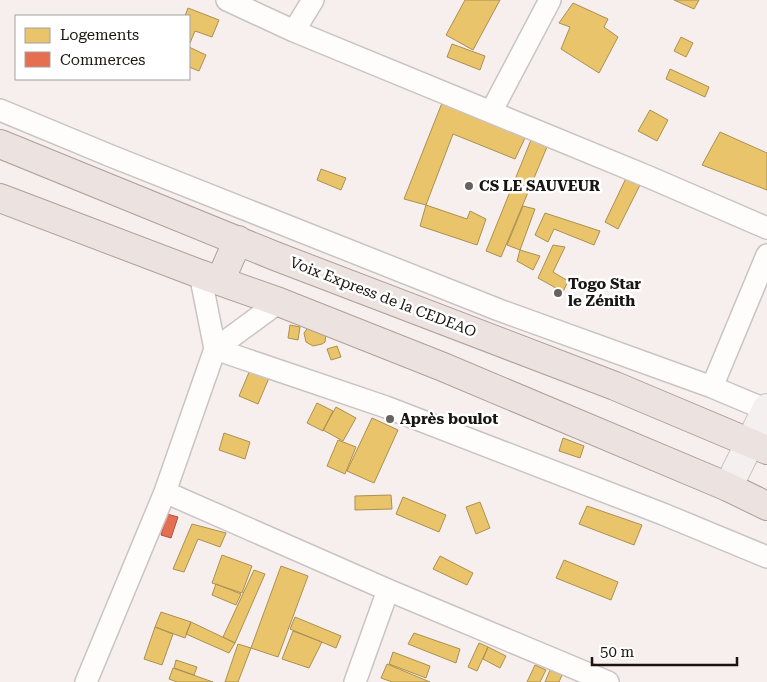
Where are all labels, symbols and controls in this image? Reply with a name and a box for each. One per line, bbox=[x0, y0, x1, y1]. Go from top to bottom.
legend bbox=[15, 15, 190, 80]
text: Logements bbox=[60, 26, 139, 44]
text: Commerces bbox=[60, 51, 145, 69]
place label: CS LE SAUVEUR bbox=[479, 177, 600, 195]
marker: CS LE SAUVEUR bbox=[463, 180, 475, 192]
street label: Voix Express de la CEDEAO bbox=[287, 253, 479, 341]
place label: Togo Star le Zénith bbox=[568, 275, 641, 310]
marker: Togo Star le Zénith bbox=[552, 287, 564, 299]
place label: Après boulot bbox=[400, 410, 498, 428]
marker: Après boulot bbox=[384, 413, 396, 425]
scale bar bbox=[592, 634, 737, 666]
text: 50 m bbox=[600, 643, 635, 661]

